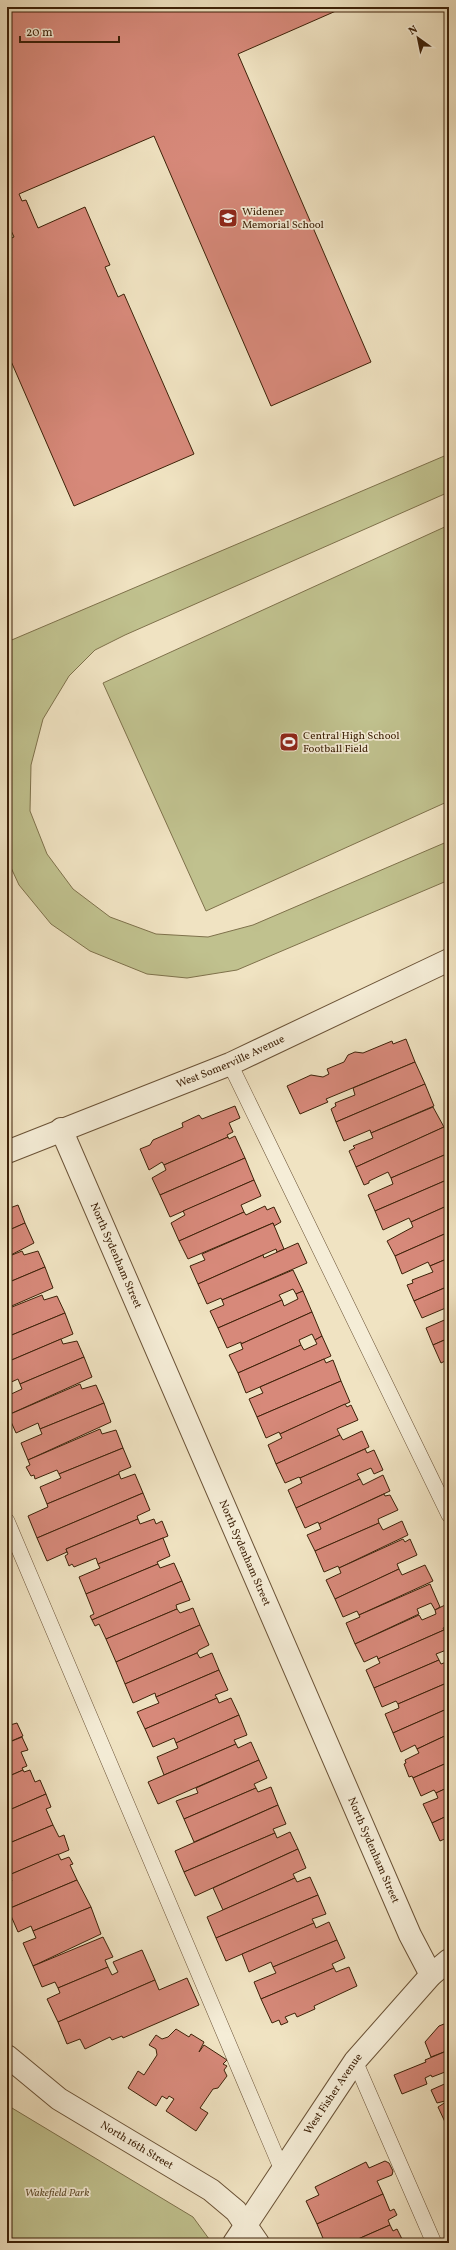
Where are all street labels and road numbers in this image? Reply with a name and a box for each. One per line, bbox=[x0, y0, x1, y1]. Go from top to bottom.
street label: West Somerville Avenue bbox=[174, 1032, 287, 1092]
street label: North Sydenham Street bbox=[86, 1200, 145, 1311]
street label: North Sydenham Street bbox=[215, 1498, 274, 1608]
street label: North Sydenham Street bbox=[344, 1795, 403, 1906]
street label: West Fisher Avenue bbox=[301, 2050, 366, 2138]
street label: North 16th Street bbox=[97, 2118, 176, 2173]

